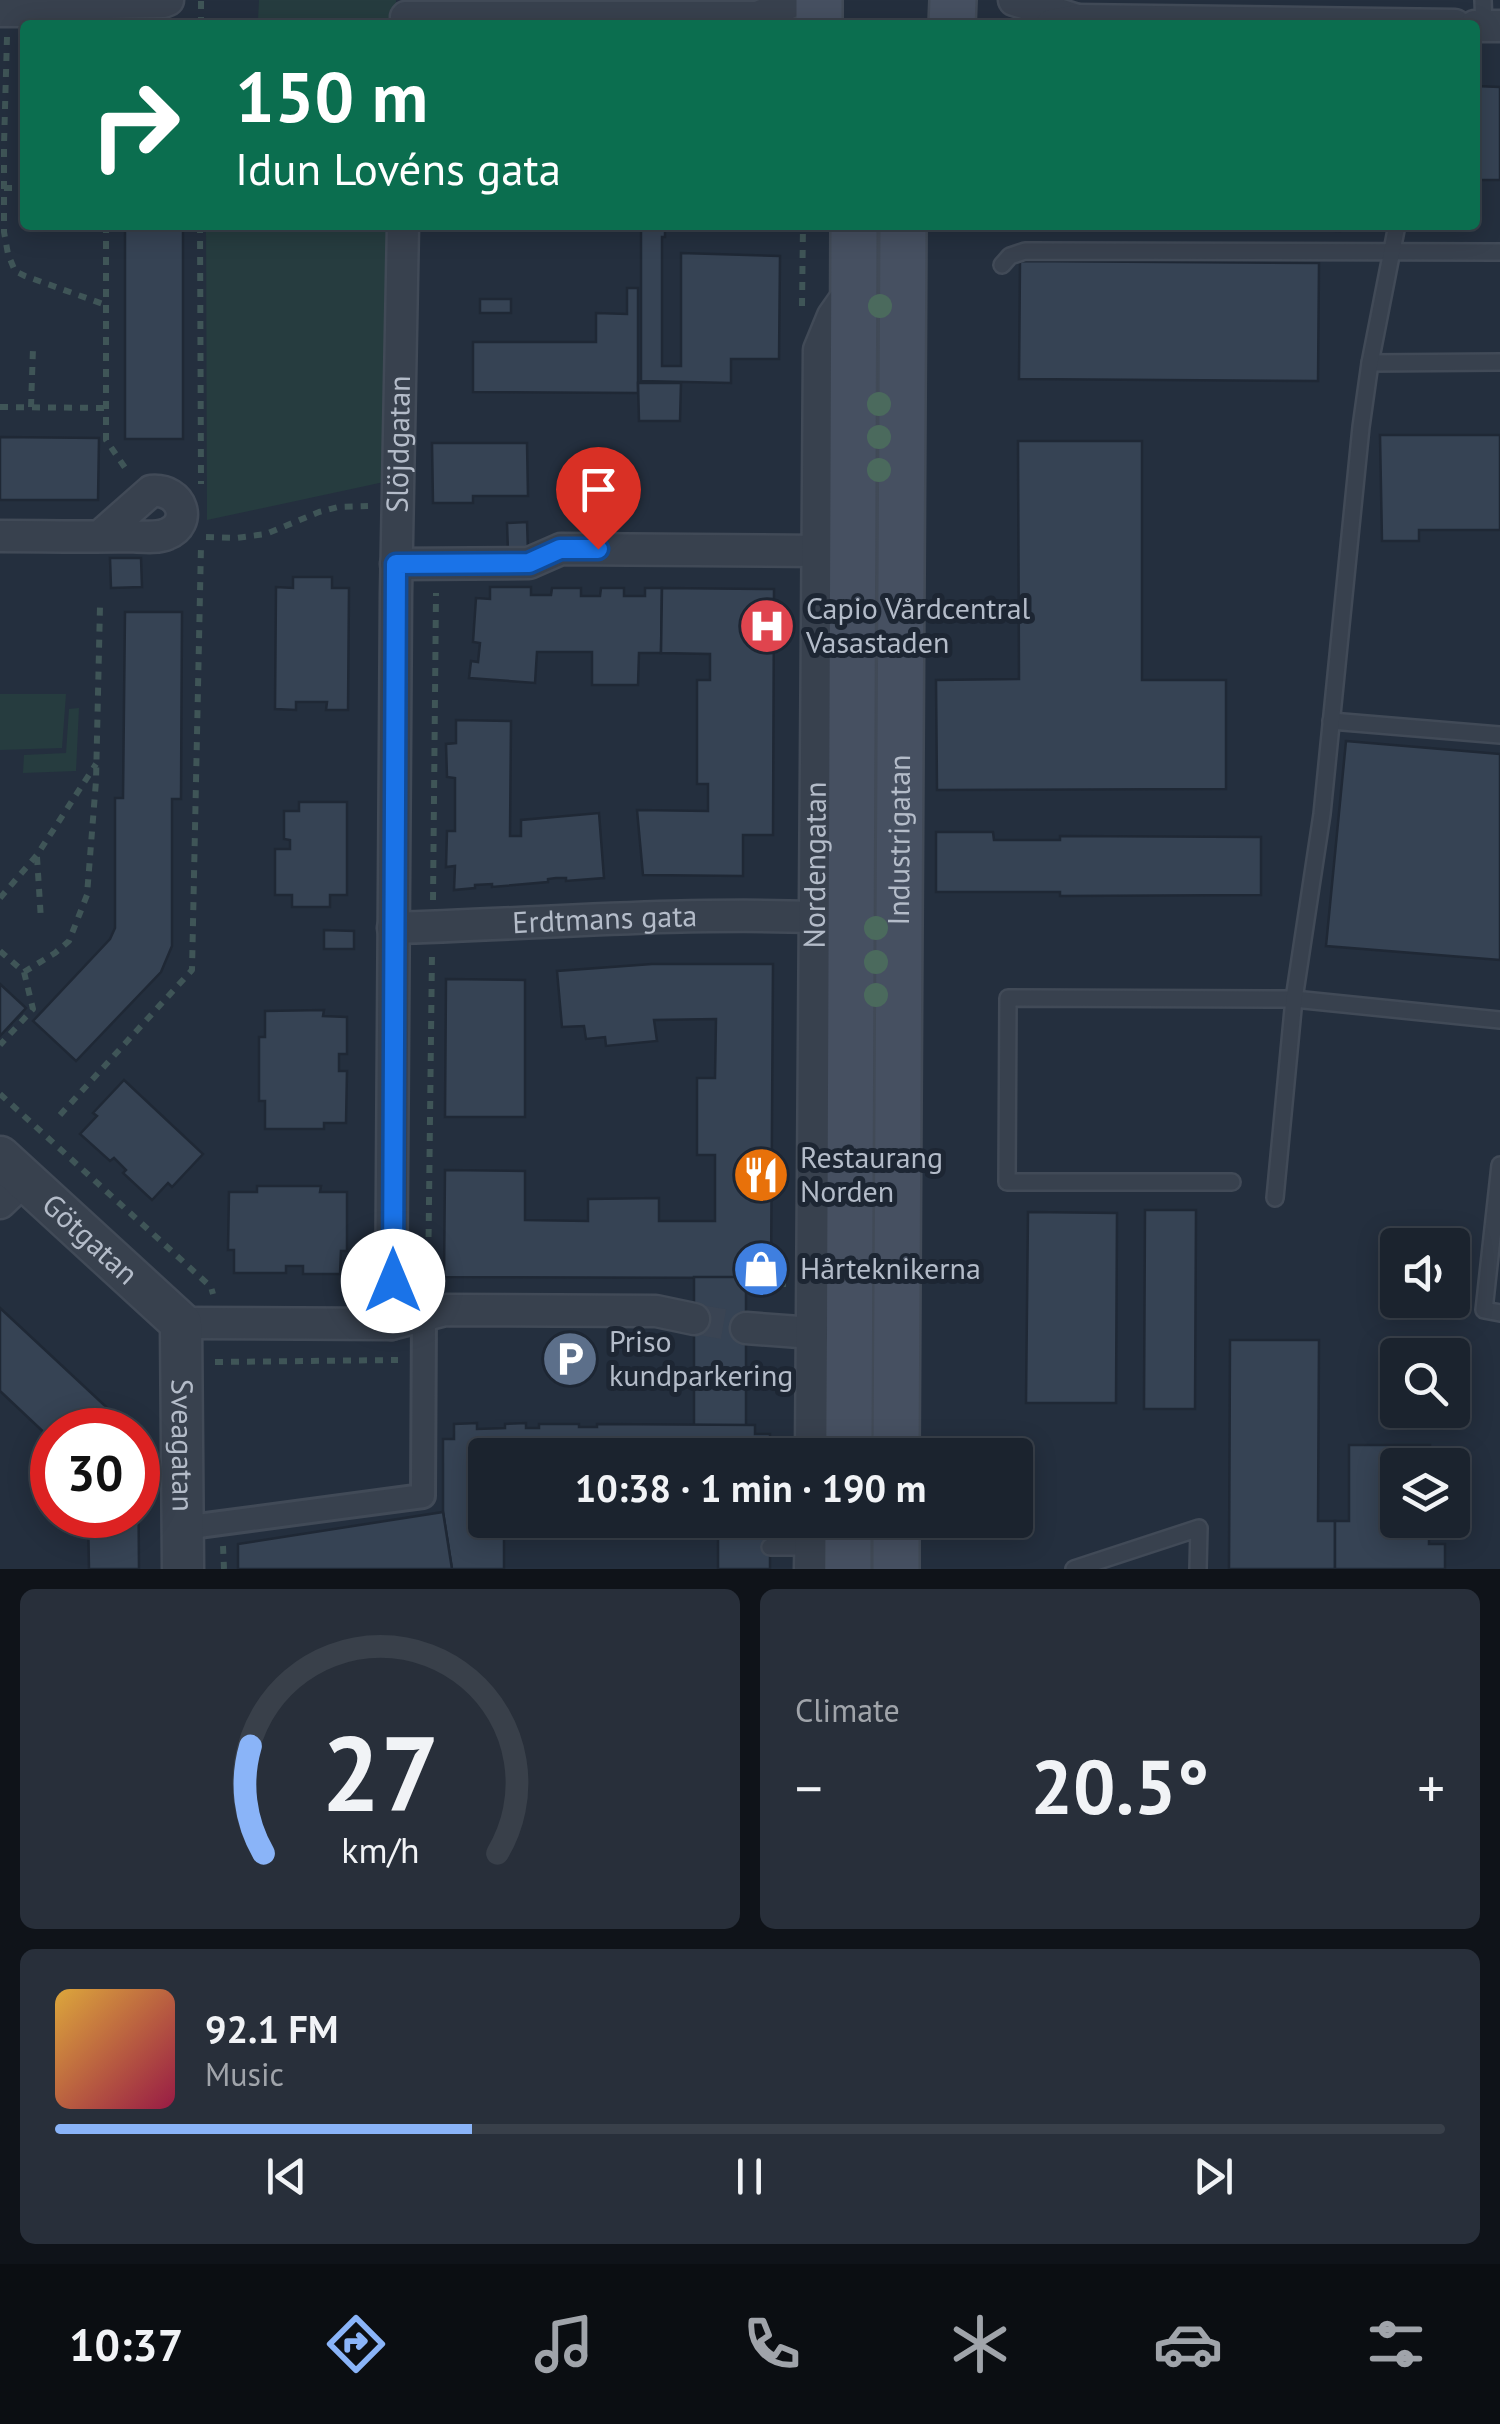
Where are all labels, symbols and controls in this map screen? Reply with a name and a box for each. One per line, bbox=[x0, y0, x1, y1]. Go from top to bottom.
text: 150 m bbox=[235, 51, 428, 141]
icon: right bbox=[70, 60, 200, 190]
text: Idun Lovéns gata bbox=[235, 139, 561, 197]
street label: Slöjdgatan bbox=[377, 375, 418, 513]
pin bbox=[556, 447, 641, 550]
icon: arrive bbox=[571, 462, 626, 517]
place label: Capio Vårdcentral Vasastaden bbox=[805, 588, 1031, 661]
hospital icon: Capio Vårdcentral Vasastaden bbox=[737, 596, 797, 656]
street label: Industrigatan bbox=[878, 754, 918, 926]
street label: Nordengatan bbox=[794, 781, 834, 949]
street label: Erdtmans gata bbox=[511, 895, 698, 941]
place label: Restaurang Norden bbox=[800, 1137, 943, 1210]
restaurant icon: Restaurang Norden bbox=[731, 1145, 791, 1205]
street label: Götgatan bbox=[35, 1185, 147, 1292]
map controls bbox=[1380, 1228, 1470, 1538]
button: sound bbox=[1380, 1228, 1470, 1318]
position arrow bbox=[341, 1229, 445, 1333]
shop icon: Hårteknikerna bbox=[731, 1239, 791, 1299]
place label: Hårteknikerna bbox=[800, 1248, 981, 1287]
place label: Priso kundparkering bbox=[609, 1321, 793, 1394]
parking icon: Priso kundparkering bbox=[540, 1329, 600, 1389]
button: search bbox=[1380, 1338, 1470, 1428]
street label: Sveagatan bbox=[163, 1379, 204, 1512]
speed limit sign: 30 bbox=[30, 1408, 160, 1538]
button: layers bbox=[1380, 1448, 1470, 1538]
text: 10:38 · 1 min · 190 m bbox=[575, 1463, 926, 1512]
text: Climate bbox=[795, 1689, 900, 1731]
text: 27 bbox=[321, 1705, 439, 1840]
text: 20.5° bbox=[1031, 1738, 1209, 1835]
text: − bbox=[795, 1752, 823, 1823]
text: + bbox=[1417, 1752, 1445, 1823]
text: km/h bbox=[341, 1827, 419, 1873]
text: 92.1 FM bbox=[205, 2004, 338, 2053]
text: Music bbox=[205, 2053, 284, 2095]
icon: previous bbox=[259, 2149, 314, 2204]
icon: pause bbox=[722, 2149, 777, 2204]
icon: next bbox=[1186, 2149, 1241, 2204]
icon: directions bbox=[321, 2309, 391, 2379]
icon: music bbox=[529, 2309, 599, 2379]
icon: phone bbox=[737, 2309, 807, 2379]
icon: climate bbox=[945, 2309, 1015, 2379]
icon: car bbox=[1153, 2309, 1223, 2379]
icon: filters bbox=[1361, 2309, 1431, 2379]
text: 10:37 bbox=[69, 2315, 183, 2373]

